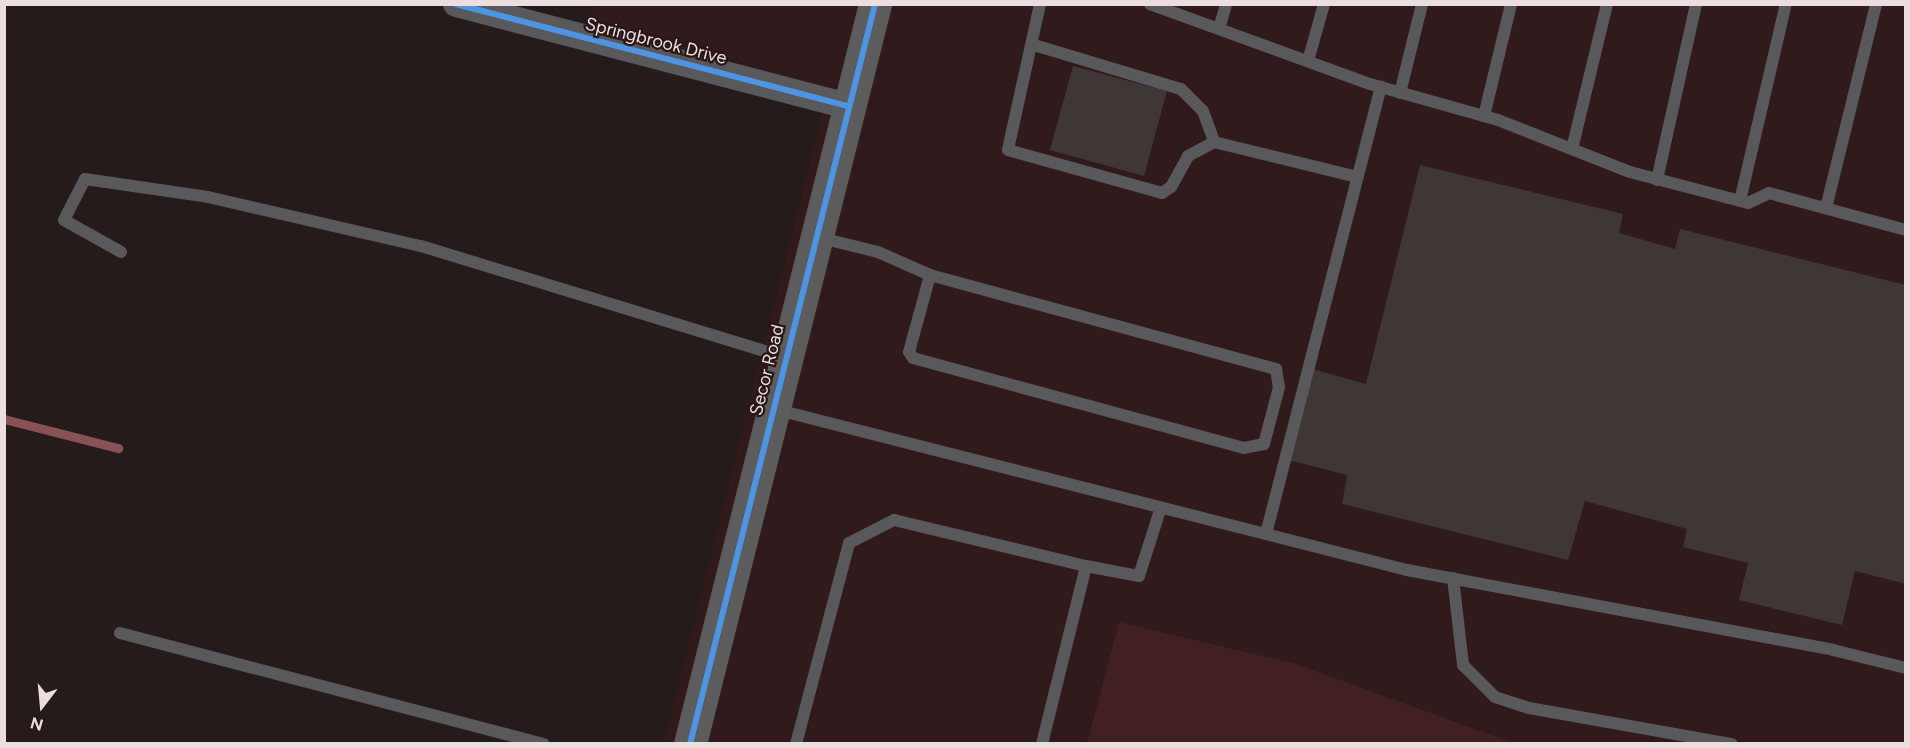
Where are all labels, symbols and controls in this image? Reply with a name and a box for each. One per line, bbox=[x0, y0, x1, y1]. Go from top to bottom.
street label: Springbrook Drive bbox=[583, 13, 729, 69]
street label: Secor Road bbox=[745, 322, 789, 418]
north arrow bbox=[12, 676, 72, 736]
text: N bbox=[28, 713, 45, 735]

